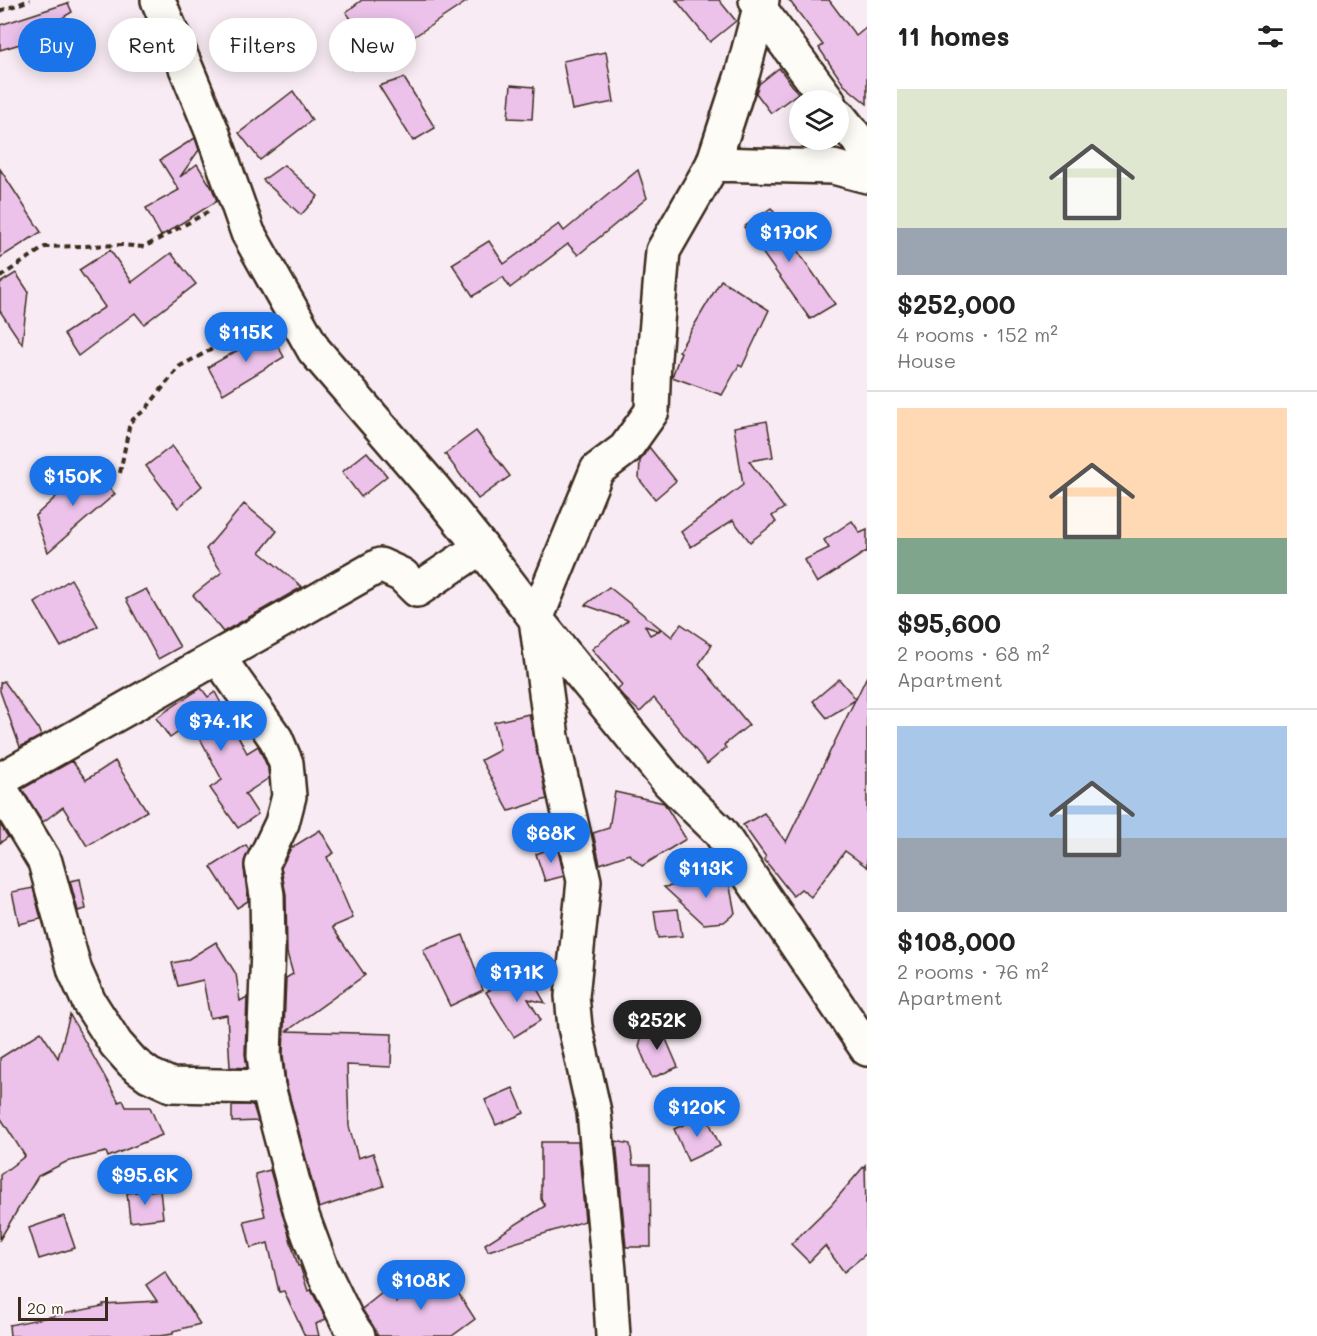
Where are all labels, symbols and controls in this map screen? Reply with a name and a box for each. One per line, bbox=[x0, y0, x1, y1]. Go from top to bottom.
chip: Buy bbox=[18, 18, 96, 72]
chip: Rent bbox=[108, 18, 197, 72]
chip: Filters bbox=[209, 18, 317, 72]
chip: New bbox=[329, 18, 416, 72]
text: 11 homes bbox=[897, 19, 1010, 53]
icon: filters bbox=[1254, 20, 1287, 53]
map controls bbox=[789, 90, 849, 150]
button: layers bbox=[789, 90, 849, 150]
icon: home bbox=[1038, 128, 1146, 236]
pin: $170K bbox=[747, 212, 831, 263]
text: $170K bbox=[760, 218, 818, 244]
text: $252,000 bbox=[897, 287, 1015, 321]
pin: $115K bbox=[204, 312, 288, 363]
text: $115K bbox=[219, 318, 273, 344]
text: 4 rooms · 152 m² bbox=[897, 321, 1058, 347]
text: House bbox=[897, 347, 956, 373]
icon: home bbox=[1038, 447, 1146, 555]
pin: $150K bbox=[31, 456, 115, 507]
text: $150K bbox=[44, 462, 102, 488]
text: $95,600 bbox=[897, 606, 1001, 640]
text: 2 rooms · 68 m² bbox=[897, 640, 1050, 666]
text: Apartment bbox=[897, 666, 1003, 692]
pin: $74.1K bbox=[172, 701, 270, 752]
text: $74.1K bbox=[189, 707, 253, 733]
icon: home bbox=[1038, 765, 1146, 873]
pin: $68K bbox=[515, 813, 587, 864]
text: $68K bbox=[526, 819, 576, 845]
pin: $113K bbox=[664, 848, 748, 899]
text: $113K bbox=[678, 854, 734, 880]
text: $108,000 bbox=[897, 924, 1016, 958]
pin: $171K bbox=[475, 952, 559, 1003]
text: $171K bbox=[490, 958, 544, 984]
text: 2 rooms · 76 m² bbox=[897, 958, 1049, 984]
text: Apartment bbox=[897, 984, 1003, 1010]
pin: $252K bbox=[615, 1000, 699, 1051]
text: $252K bbox=[627, 1006, 687, 1032]
pin: $120K bbox=[655, 1087, 739, 1138]
text: $120K bbox=[668, 1093, 726, 1119]
pin: $95.6K bbox=[96, 1155, 194, 1206]
text: $95.6K bbox=[111, 1161, 179, 1187]
pin: $108K bbox=[379, 1260, 463, 1311]
text: $108K bbox=[391, 1266, 451, 1292]
scale bar bbox=[18, 1294, 108, 1322]
text: 20 m bbox=[27, 1297, 64, 1318]

